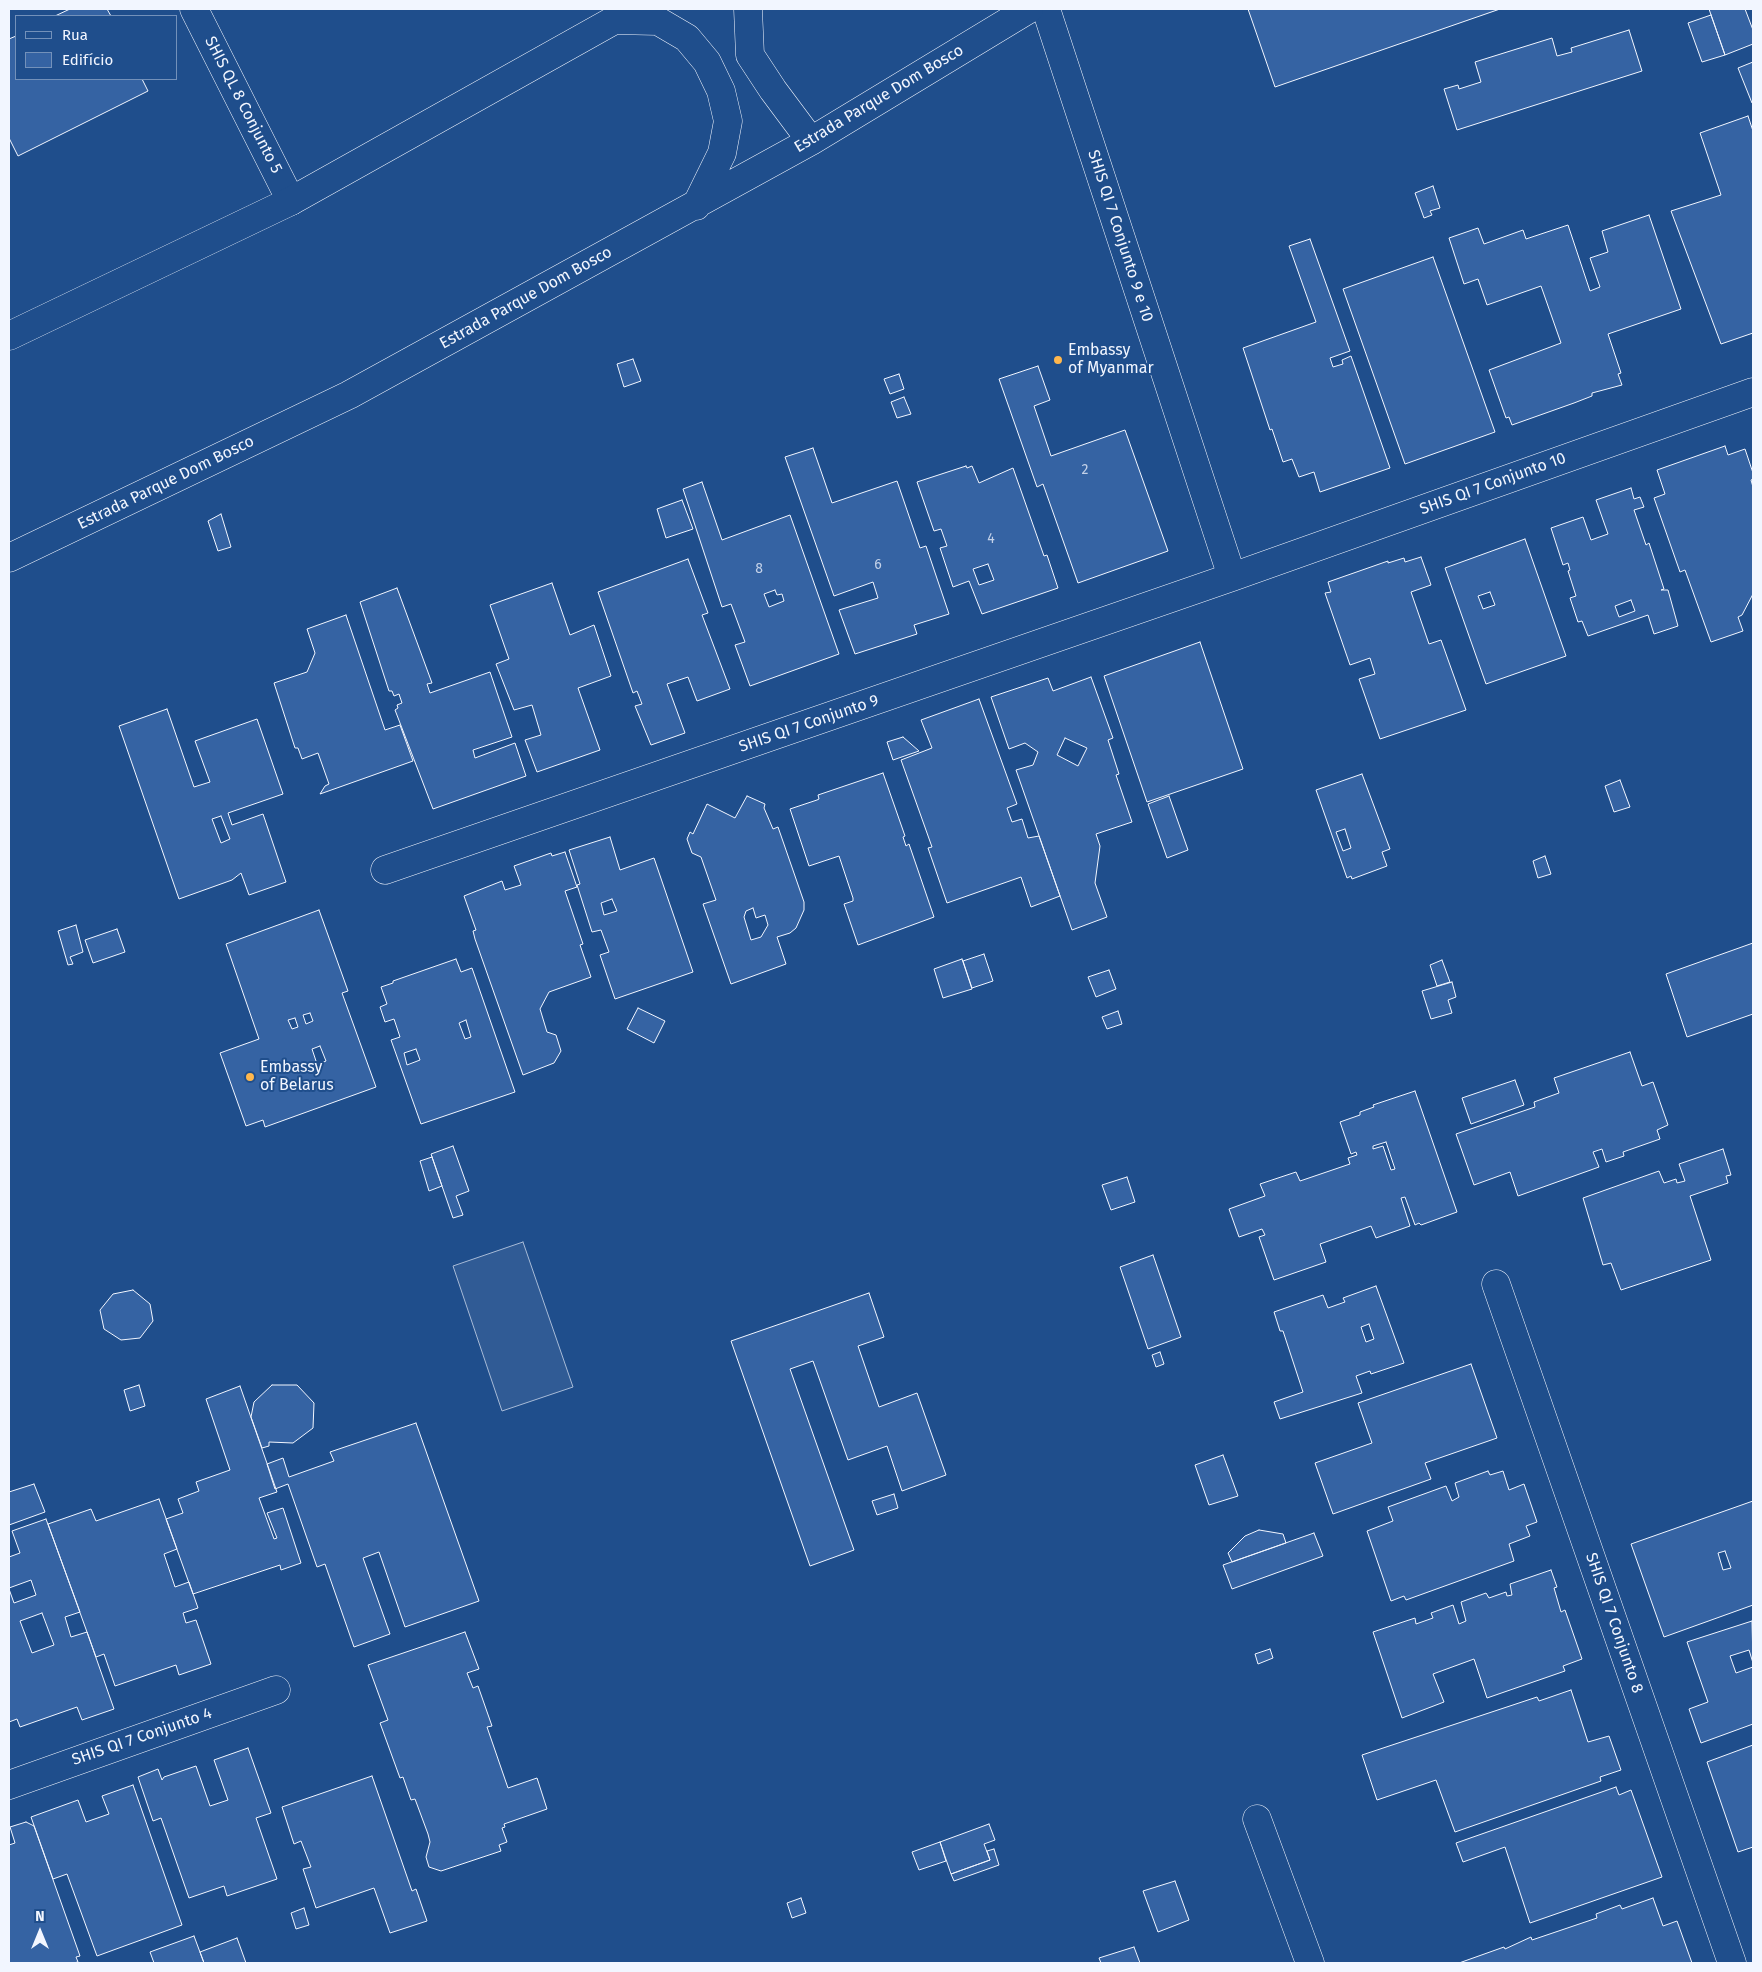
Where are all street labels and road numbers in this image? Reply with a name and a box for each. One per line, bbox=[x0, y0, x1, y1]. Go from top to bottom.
street label: SHIS QL 8 Conjunto 5 bbox=[200, 33, 286, 177]
street label: Estrada Parque Dom Bosco bbox=[791, 41, 967, 157]
street label: SHIS QI 7 Conjunto 9 e 10 bbox=[1083, 148, 1157, 324]
street label: Estrada Parque Dom Bosco bbox=[436, 243, 616, 353]
street label: Estrada Parque Dom Bosco bbox=[75, 432, 257, 534]
street label: SHIS QI 7 Conjunto 10 bbox=[1417, 449, 1569, 519]
street label: SHIS QI 7 Conjunto 9 bbox=[737, 691, 881, 757]
street label: SHIS QI 7 Conjunto 8 bbox=[1581, 1550, 1647, 1696]
street label: SHIS QI 7 Conjunto 4 bbox=[69, 1704, 215, 1770]

